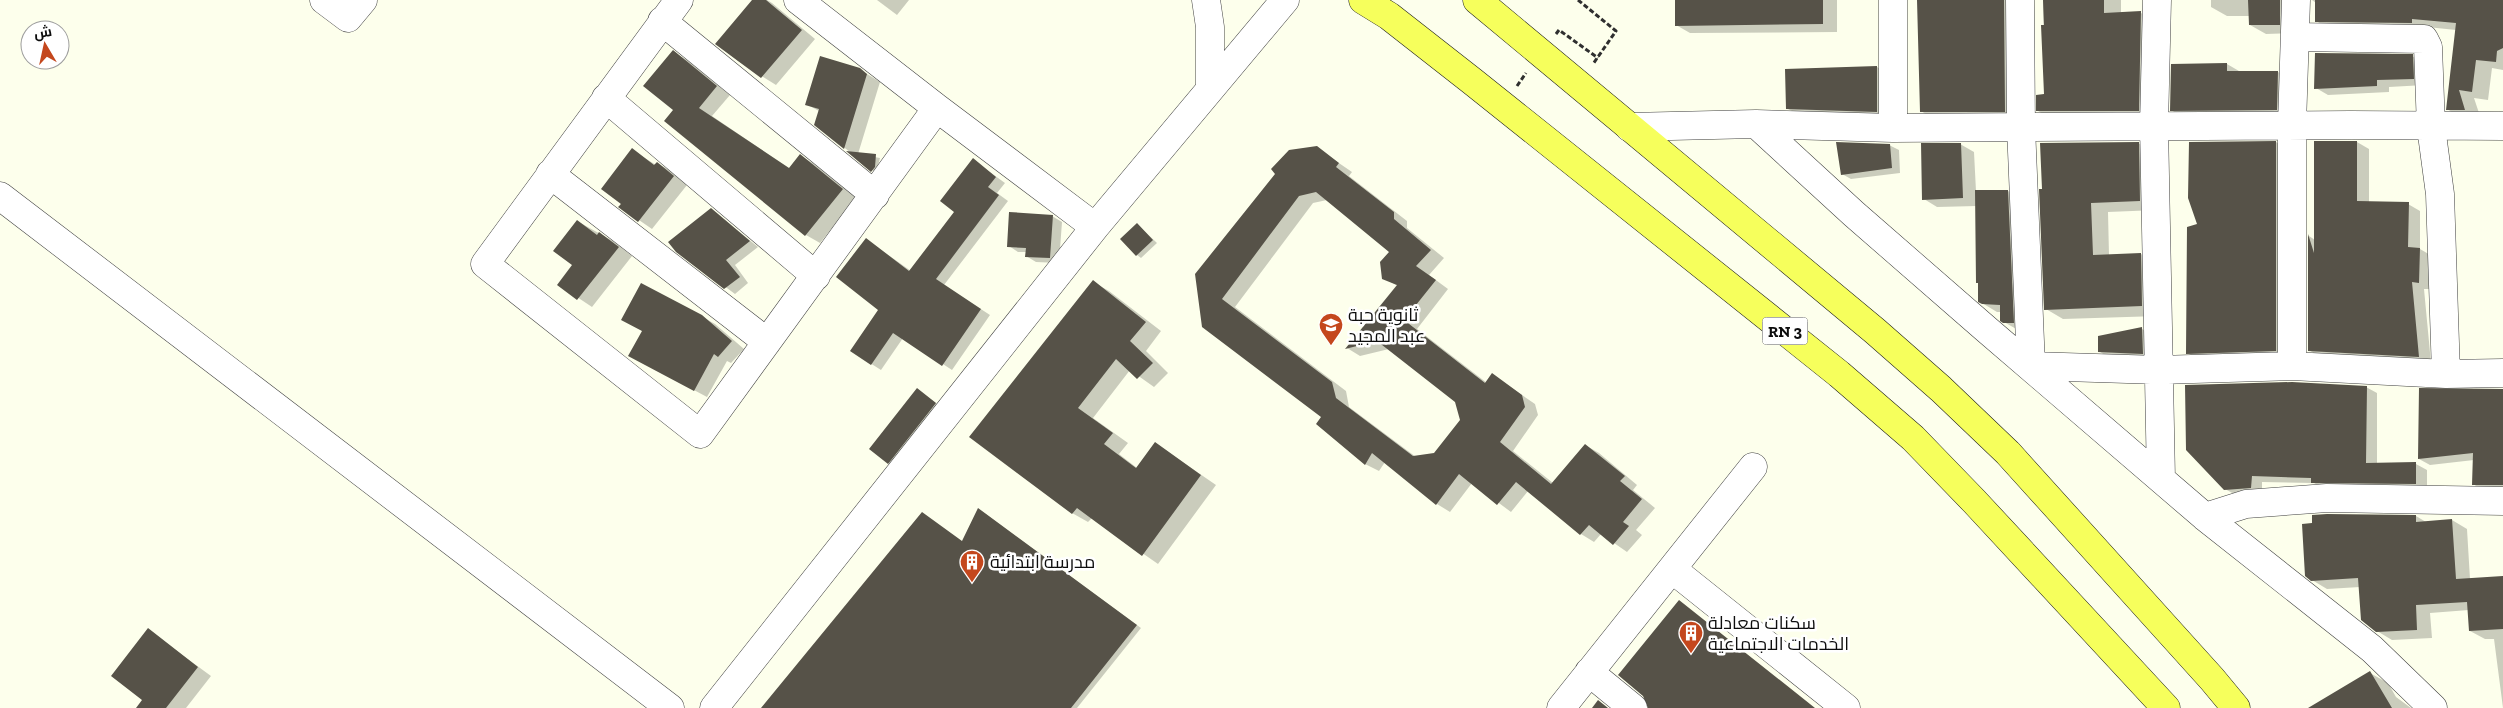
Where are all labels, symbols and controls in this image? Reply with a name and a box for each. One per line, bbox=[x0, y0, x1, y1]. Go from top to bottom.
north arrow bbox=[20, 20, 70, 70]
text: ش bbox=[33, 23, 53, 42]
place label: ثانوية حبة عبد المجيد bbox=[1348, 304, 1425, 347]
school or university icon: ثانوية حبة عبد المجيد bbox=[1318, 312, 1344, 346]
road number: RN 3 bbox=[1762, 318, 1808, 344]
building icon: مدرسة ابتدائية bbox=[959, 549, 985, 583]
place label: مدرسة ابتدائية bbox=[990, 551, 1095, 573]
place label: سكنات معادلة الخدمات الاجتماعية bbox=[1708, 612, 1849, 655]
building icon: سكنات معادلة الخدمات الاجتماعية bbox=[1678, 620, 1704, 654]

